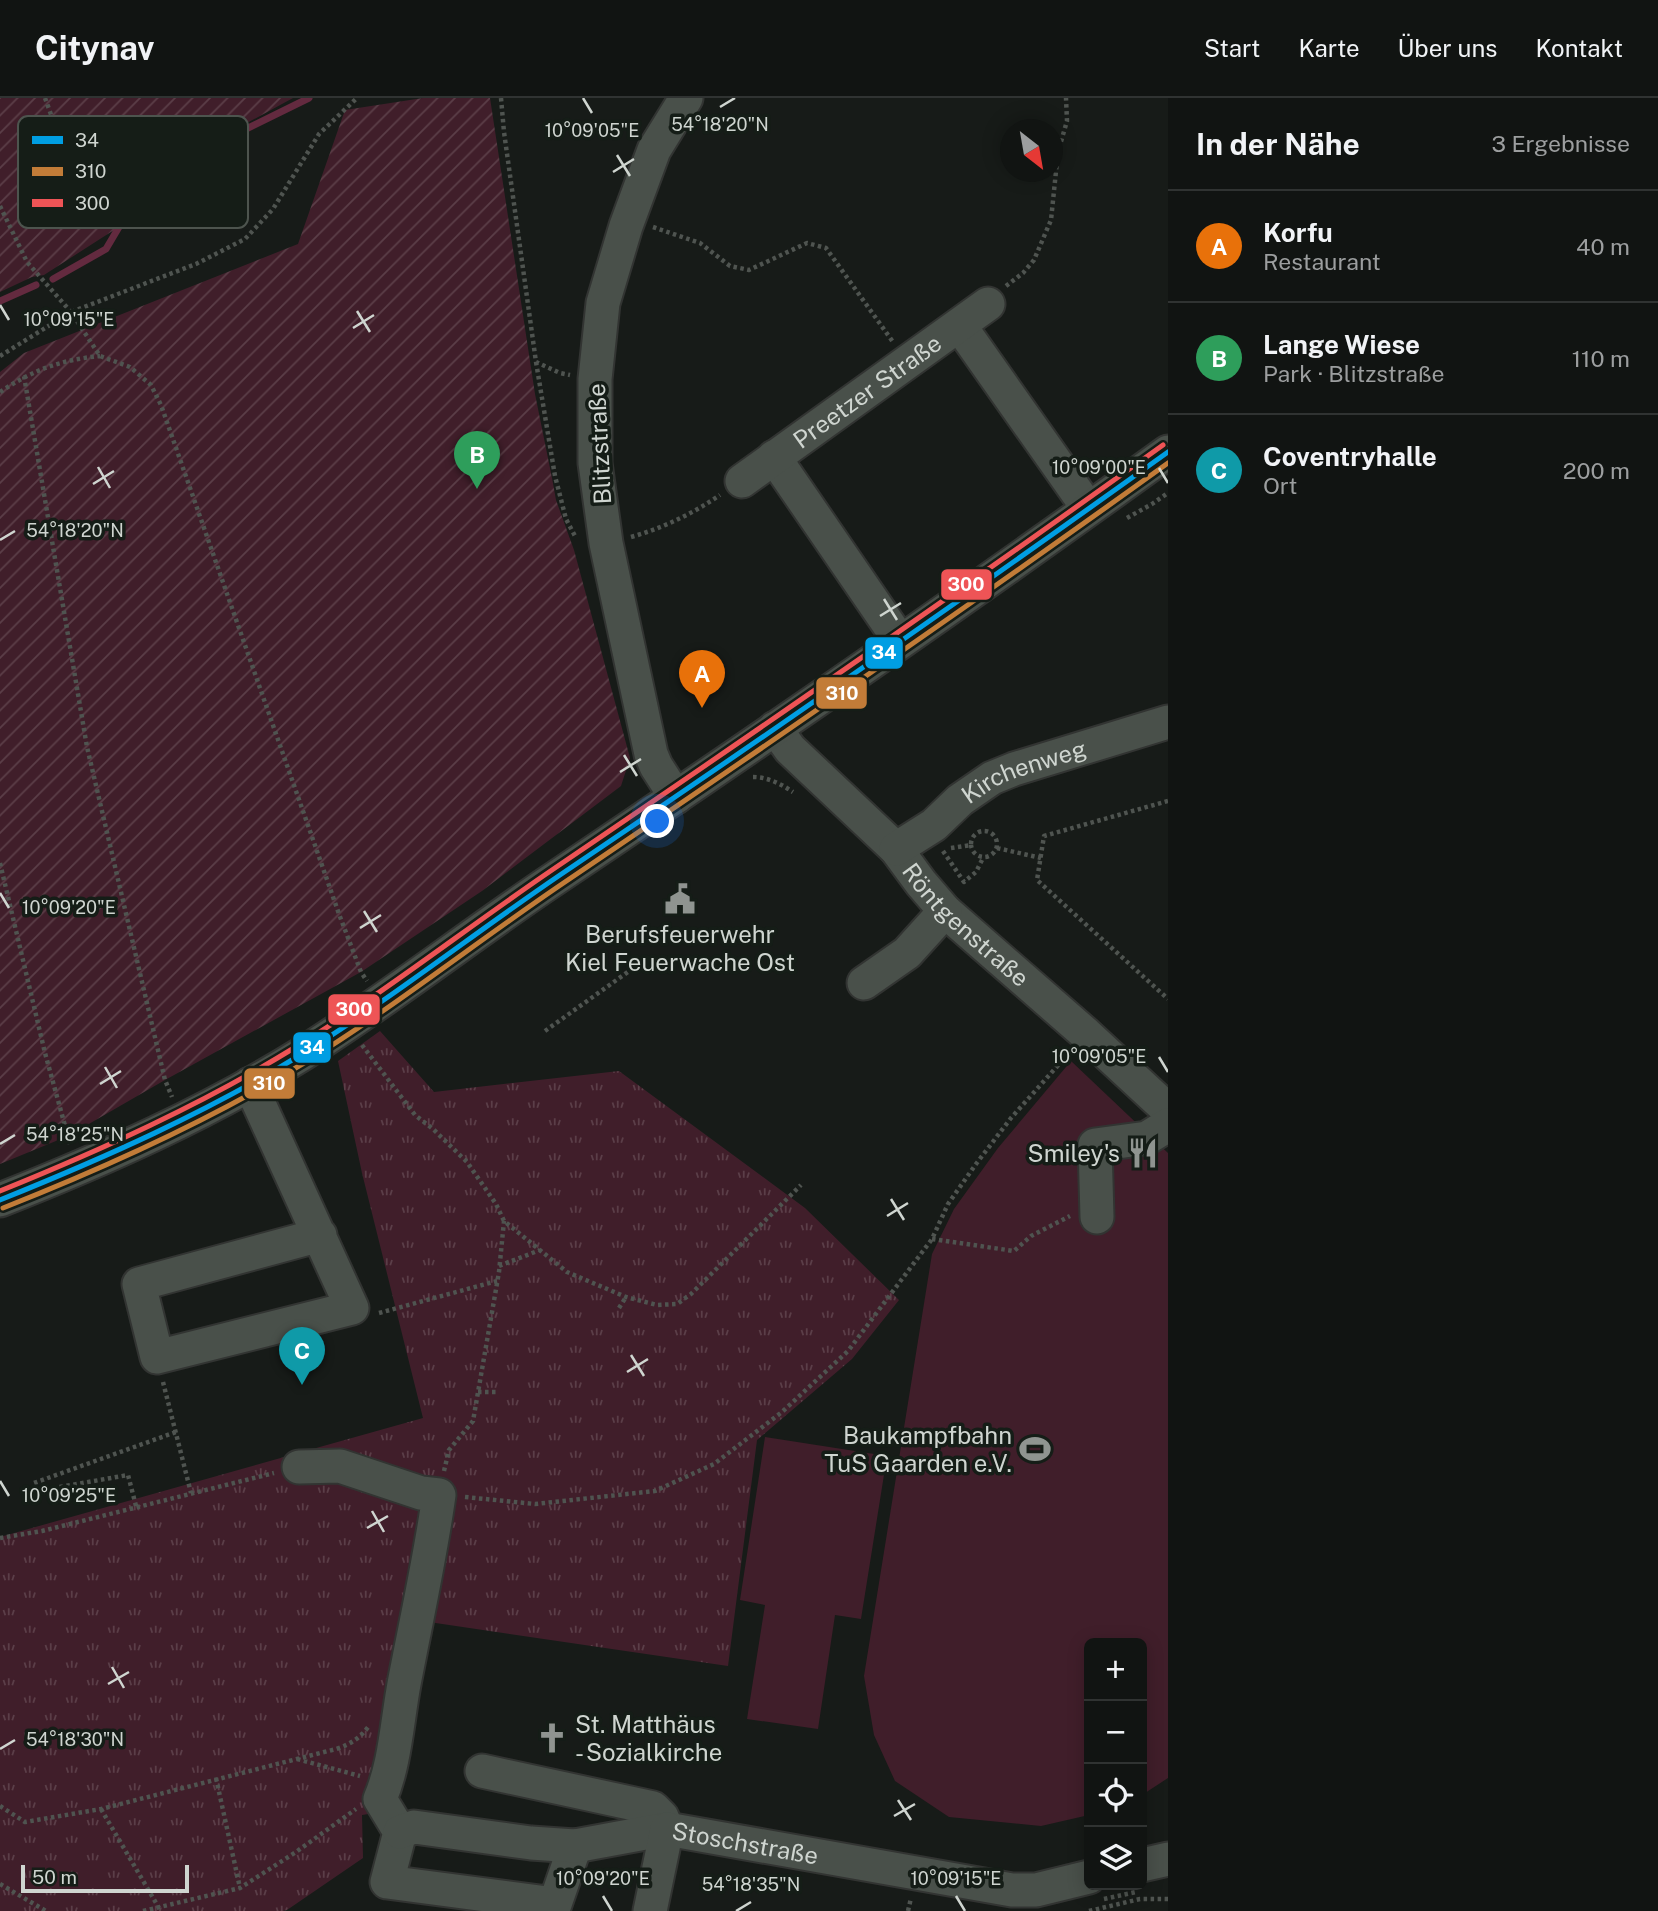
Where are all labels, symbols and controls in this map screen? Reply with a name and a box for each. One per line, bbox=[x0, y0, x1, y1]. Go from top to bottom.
text: Citynav bbox=[35, 29, 155, 67]
text: Start bbox=[1204, 34, 1260, 62]
text: Karte bbox=[1298, 34, 1360, 62]
text: Über uns bbox=[1398, 34, 1497, 62]
text: Kontakt bbox=[1535, 34, 1623, 62]
text: 54°18'20"N bbox=[671, 114, 769, 135]
legend bbox=[18, 116, 248, 228]
north arrow bbox=[1000, 119, 1063, 182]
text: 10°09'05"E bbox=[545, 120, 639, 141]
text: In der Nähe bbox=[1196, 126, 1360, 162]
text: 34 bbox=[75, 129, 99, 151]
text: 3 Ergebnisse bbox=[1491, 130, 1630, 157]
text: 310 bbox=[75, 160, 106, 182]
text: 300 bbox=[75, 192, 110, 214]
text: Korfu bbox=[1263, 217, 1333, 248]
text: A bbox=[1211, 233, 1227, 260]
text: 40 m bbox=[1576, 233, 1630, 260]
text: Restaurant bbox=[1263, 248, 1381, 275]
text: 10°09'15"E bbox=[24, 309, 114, 330]
street label: Preetzer Straße bbox=[788, 328, 946, 454]
text: Lange Wiese bbox=[1263, 329, 1420, 360]
text: B bbox=[1211, 345, 1227, 372]
text: 110 m bbox=[1572, 345, 1630, 372]
text: Park · Blitzstraße bbox=[1263, 360, 1445, 387]
street label: Blitzstraße bbox=[582, 383, 616, 505]
pin: B bbox=[454, 431, 500, 489]
text: Coventryhalle bbox=[1263, 441, 1437, 472]
text: 10°09'00"E bbox=[1052, 457, 1146, 478]
text: C bbox=[1211, 457, 1227, 484]
text: 200 m bbox=[1563, 457, 1630, 484]
text: Ort bbox=[1263, 472, 1297, 499]
text: 54°18'20"N bbox=[26, 520, 124, 541]
line badge: 300 bbox=[940, 568, 993, 601]
text: 300 bbox=[947, 573, 985, 595]
line badge: 34 bbox=[864, 636, 904, 670]
text: 34 bbox=[871, 641, 897, 663]
pin: A bbox=[679, 650, 725, 708]
line badge: 310 bbox=[815, 676, 868, 710]
text: 310 bbox=[825, 682, 859, 704]
street label: Kirchenweg bbox=[956, 734, 1089, 809]
your location bbox=[640, 804, 674, 838]
street label: Röntgenstraße bbox=[897, 857, 1035, 992]
public building icon: Berufsfeuerwehr Kiel Feuerwache Ost bbox=[663, 882, 697, 916]
text: 10°09'20"E bbox=[22, 897, 116, 918]
place label: Berufsfeuerwehr Kiel Feuerwache Ost bbox=[565, 920, 795, 976]
line badge: 300 bbox=[327, 993, 381, 1026]
text: 300 bbox=[335, 998, 373, 1020]
line badge: 34 bbox=[292, 1031, 332, 1064]
text: 34 bbox=[299, 1036, 325, 1058]
text: 10°09'05"E bbox=[1052, 1046, 1146, 1067]
line badge: 310 bbox=[243, 1067, 296, 1100]
text: 310 bbox=[252, 1072, 286, 1094]
text: 54°18'25"N bbox=[26, 1124, 124, 1145]
restaurant icon: Smiley's bbox=[1126, 1136, 1160, 1170]
place label: Smiley's bbox=[1028, 1139, 1120, 1167]
pin: C bbox=[279, 1327, 325, 1385]
place label: Baukampfbahn TuS Gaarden e.V. bbox=[824, 1421, 1012, 1477]
sports icon: Baukampfbahn TuS Gaarden e.V. bbox=[1018, 1432, 1052, 1466]
text: 10°09'25"E bbox=[22, 1485, 116, 1506]
map controls bbox=[1084, 1638, 1147, 1890]
button: + bbox=[1084, 1638, 1147, 1701]
button: − bbox=[1084, 1701, 1147, 1764]
place label: St. Matthäus - Sozialkirche bbox=[575, 1710, 722, 1766]
church icon: St. Matthäus - Sozialkirche bbox=[535, 1721, 569, 1755]
text: 54°18'30"N bbox=[26, 1729, 124, 1750]
button: locate bbox=[1084, 1764, 1147, 1827]
street label: Stoschstraße bbox=[670, 1816, 821, 1870]
button: layers bbox=[1084, 1827, 1147, 1890]
scale bar bbox=[21, 1862, 189, 1894]
text: 50 m bbox=[32, 1866, 77, 1888]
text: 10°09'20"E bbox=[556, 1868, 650, 1889]
text: 10°09'15"E bbox=[911, 1868, 1001, 1889]
text: 54°18'35"N bbox=[702, 1874, 800, 1895]

